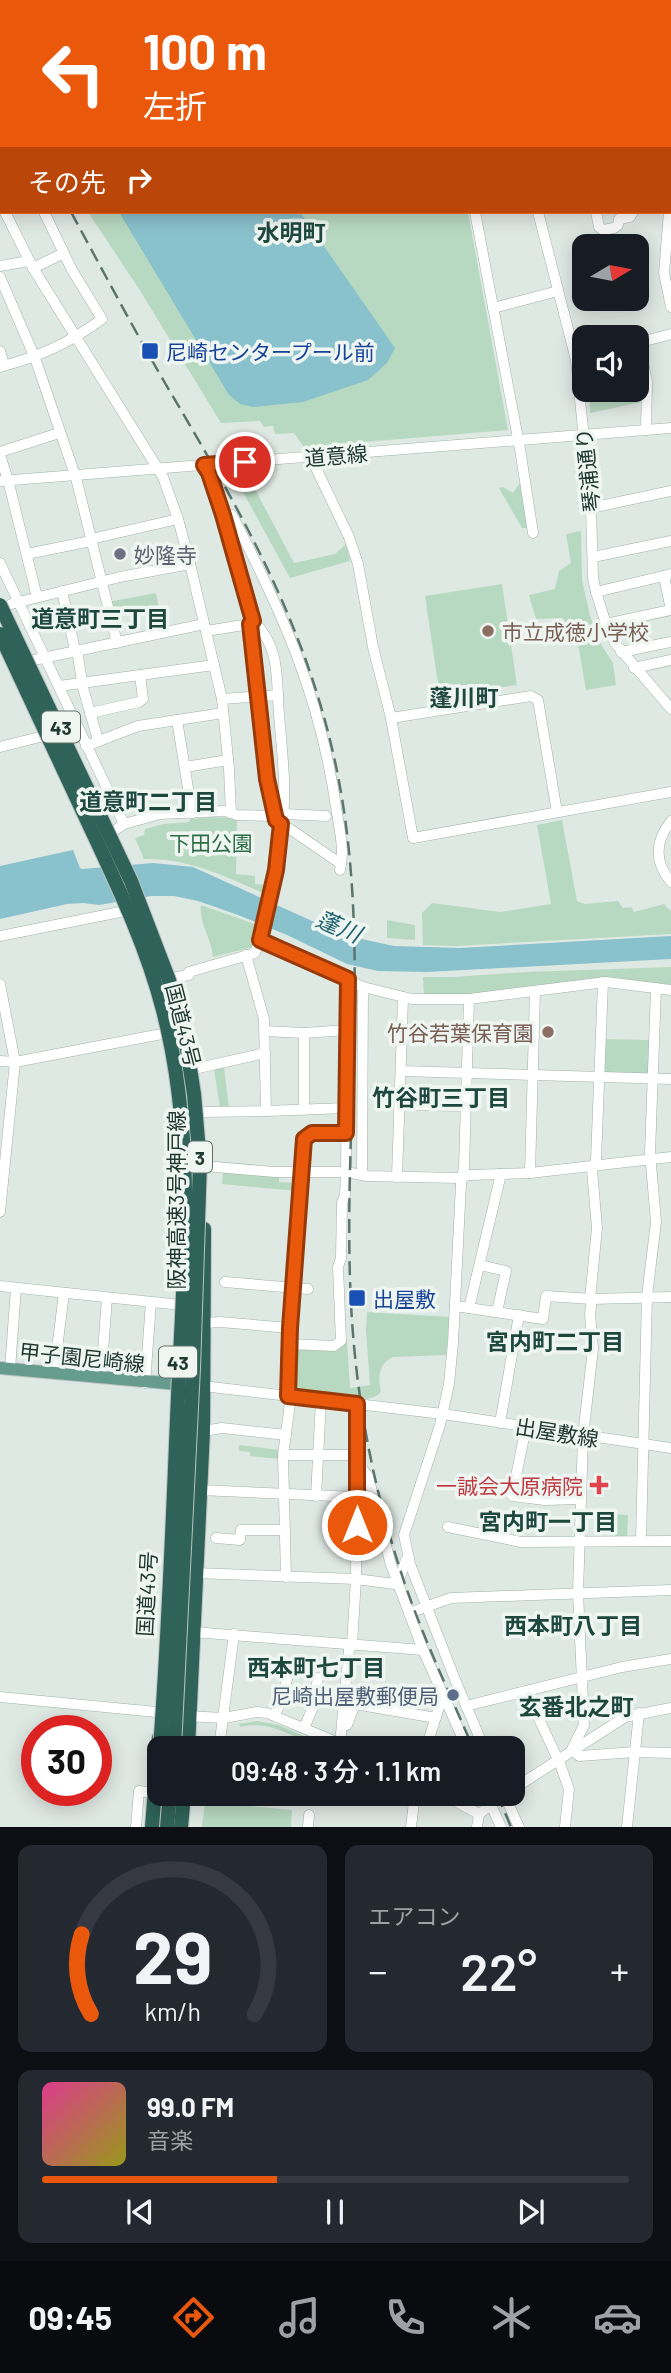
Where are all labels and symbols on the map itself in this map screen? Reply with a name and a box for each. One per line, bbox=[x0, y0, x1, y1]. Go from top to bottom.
district label: 水明町 bbox=[257, 218, 326, 246]
north arrow bbox=[572, 234, 649, 312]
place label: 尼崎センタープール前 bbox=[166, 339, 375, 364]
marker: 尼崎センタープール前 bbox=[140, 341, 160, 361]
street label: 琴浦通り bbox=[570, 427, 604, 513]
pin bbox=[215, 432, 275, 492]
street label: 道意線 bbox=[304, 440, 368, 470]
place label: 妙隆寺 bbox=[134, 542, 197, 567]
marker: 妙隆寺 bbox=[112, 546, 128, 562]
district label: 道意町三丁目 bbox=[31, 604, 169, 632]
place label: 市立成徳小学校 bbox=[502, 619, 649, 644]
marker: 市立成徳小学校 bbox=[480, 623, 496, 639]
district label: 蓬川町 bbox=[430, 683, 499, 711]
road number: 43 bbox=[42, 712, 80, 742]
district label: 道意町二丁目 bbox=[79, 787, 217, 815]
park label: 下田公園 bbox=[169, 830, 253, 855]
water label: 蓬川 bbox=[312, 904, 368, 949]
street label: 国道43号 bbox=[162, 981, 206, 1069]
place label: 竹谷若葉保育園 bbox=[387, 1020, 534, 1045]
marker: 竹谷若葉保育園 bbox=[540, 1024, 556, 1040]
district label: 竹谷町三丁目 bbox=[372, 1083, 510, 1111]
street label: 阪神高速3号神戸線 bbox=[163, 1111, 188, 1289]
road number: 3 bbox=[188, 1142, 212, 1172]
place label: 出屋敷 bbox=[373, 1286, 436, 1311]
marker: 出屋敷 bbox=[347, 1288, 367, 1308]
district label: 宮内町二丁目 bbox=[486, 1327, 624, 1355]
street label: 甲子園尼崎線 bbox=[18, 1338, 146, 1376]
road number: 43 bbox=[159, 1346, 197, 1378]
street label: 出屋敷線 bbox=[514, 1413, 600, 1451]
place label: 一誠会大原病院 bbox=[436, 1473, 583, 1498]
marker: 一誠会大原病院 bbox=[589, 1475, 609, 1495]
position arrow bbox=[320, 1488, 394, 1562]
district label: 宮内町一丁目 bbox=[479, 1507, 617, 1535]
street label: 国道43号 bbox=[131, 1551, 161, 1637]
district label: 西本町八丁目 bbox=[504, 1611, 642, 1639]
district label: 西本町七丁目 bbox=[247, 1653, 385, 1681]
place label: 尼崎出屋敷郵便局 bbox=[271, 1683, 439, 1708]
marker: 尼崎出屋敷郵便局 bbox=[445, 1687, 461, 1703]
district label: 玄番北之町 bbox=[519, 1692, 634, 1720]
speed limit sign: 30 bbox=[21, 1715, 112, 1806]

